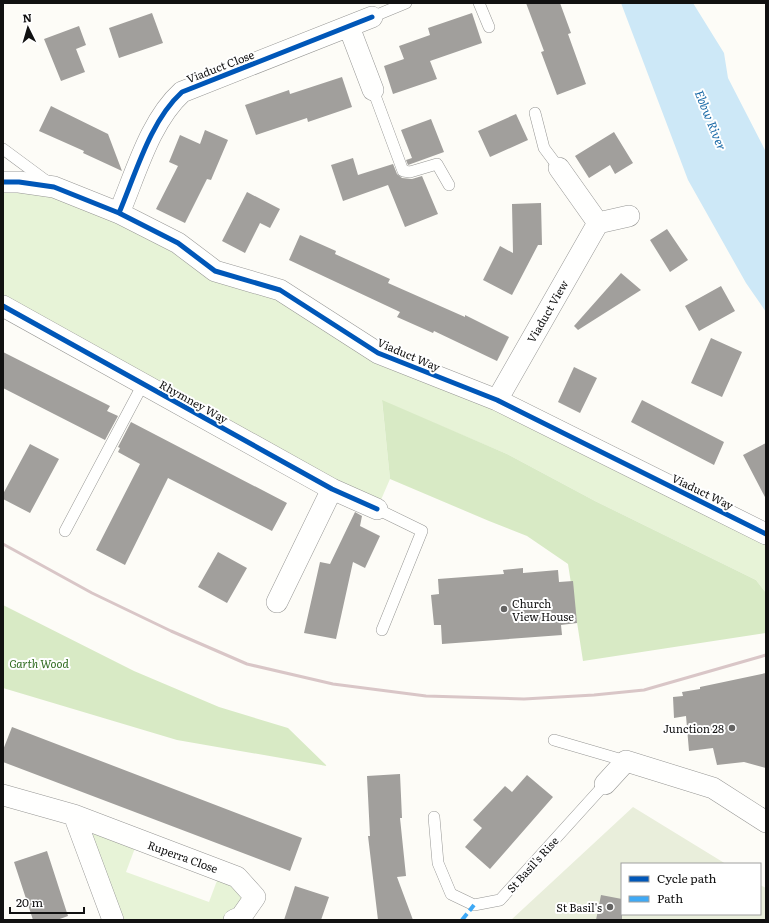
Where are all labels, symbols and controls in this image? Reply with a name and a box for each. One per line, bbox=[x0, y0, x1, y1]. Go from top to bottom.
north arrow bbox=[8, 8, 48, 48]
text: N bbox=[22, 9, 32, 25]
street label: Viaduct Close bbox=[184, 46, 256, 86]
water label: Ebbw River bbox=[691, 87, 731, 153]
street label: Viaduct View bbox=[523, 276, 572, 345]
street label: Viaduct Way bbox=[375, 334, 443, 375]
street label: Rhymney Way bbox=[157, 376, 232, 427]
street label: Viaduct Way bbox=[670, 469, 737, 513]
place label: Church View House bbox=[512, 595, 574, 624]
marker: Church View House bbox=[499, 604, 509, 614]
park label: Garth Wood bbox=[9, 655, 69, 671]
place label: Junction 28 bbox=[663, 720, 724, 736]
marker: Junction 28 bbox=[727, 723, 737, 733]
street label: St Basil's Rise bbox=[503, 832, 562, 895]
street label: Ruperra Close bbox=[146, 836, 221, 876]
legend bbox=[621, 863, 761, 915]
text: Cycle path bbox=[657, 869, 717, 887]
scale bar bbox=[10, 889, 84, 915]
text: Path bbox=[657, 889, 683, 907]
text: 20 m bbox=[16, 893, 43, 911]
place label: St Basil's bbox=[556, 899, 602, 915]
marker: St Basil's bbox=[605, 902, 615, 912]

